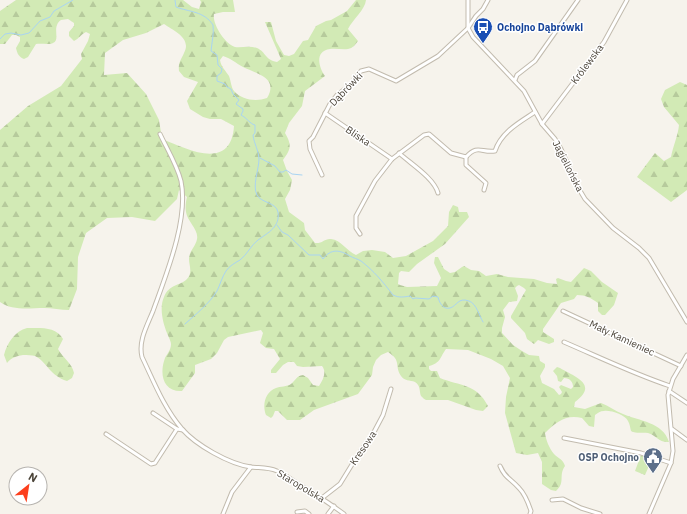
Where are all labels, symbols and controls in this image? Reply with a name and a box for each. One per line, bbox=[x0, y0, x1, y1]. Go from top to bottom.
bus stop icon: Ochojno Dąbrówki bbox=[472, 16, 494, 44]
place label: Ochojno Dąbrówki bbox=[497, 21, 583, 34]
street label: Królewska bbox=[568, 41, 607, 87]
street label: Dąbrówki bbox=[327, 69, 365, 109]
street label: Bliska bbox=[343, 123, 373, 149]
street label: Jagiellońska bbox=[550, 138, 587, 194]
street label: Mały Kamieniec bbox=[587, 317, 657, 359]
street label: Kresowa bbox=[347, 428, 380, 468]
public building icon: OSP Ochojno bbox=[642, 446, 664, 474]
place label: OSP Ochojno bbox=[578, 451, 639, 464]
north arrow bbox=[8, 466, 48, 506]
street label: Staropolska bbox=[275, 467, 328, 506]
text: N bbox=[26, 469, 40, 485]

